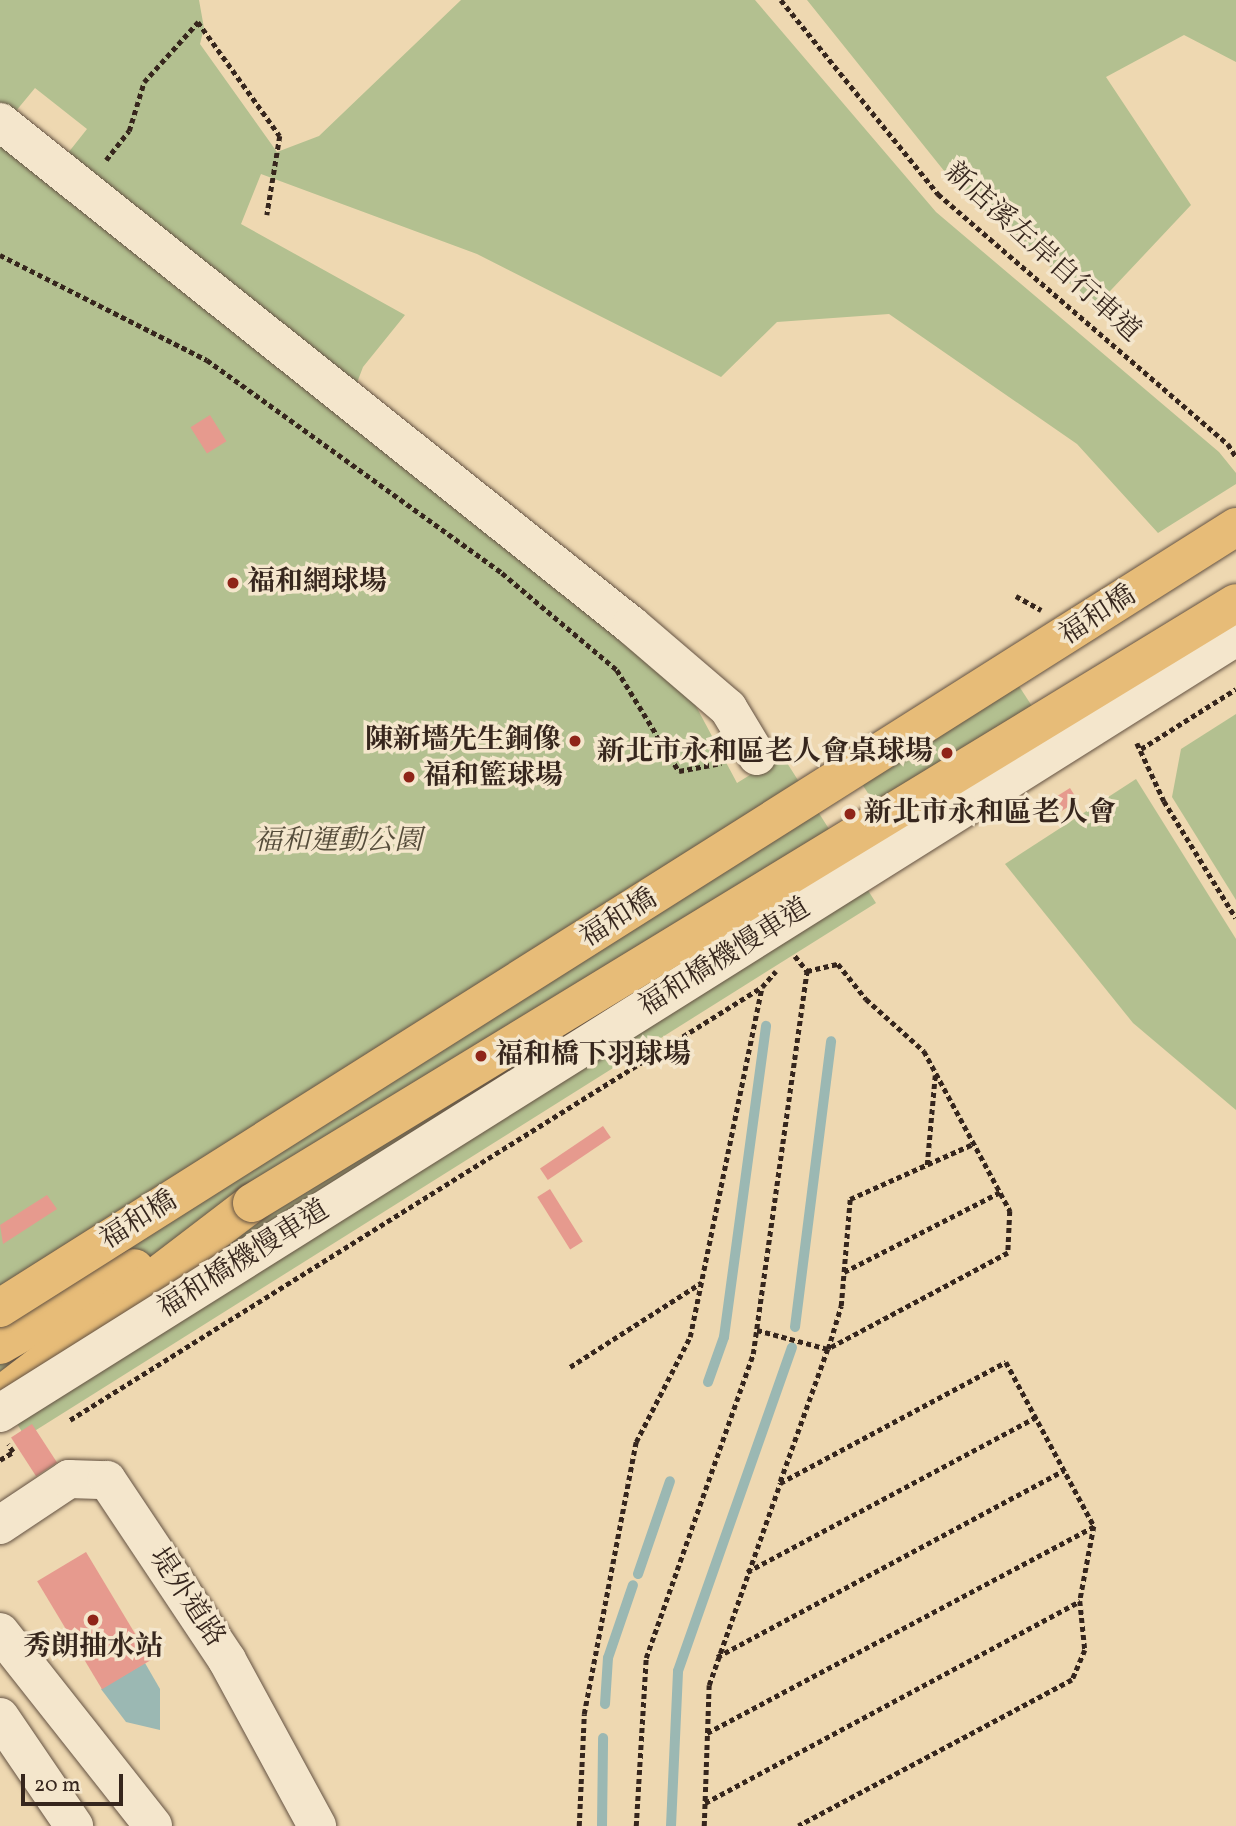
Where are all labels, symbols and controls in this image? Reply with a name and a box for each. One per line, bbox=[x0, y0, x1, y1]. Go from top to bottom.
street label: 新店溪左岸自行車道 bbox=[937, 156, 1147, 350]
place label: 福和網球場 bbox=[247, 566, 387, 600]
marker: 福和網球場 bbox=[225, 575, 241, 591]
street label: 福和橋 bbox=[1054, 579, 1142, 653]
place label: 陳新墻先生銅像 bbox=[365, 724, 561, 758]
marker: 陳新墻先生銅像 bbox=[567, 733, 583, 749]
place label: 新北市永和區老人會桌球場 bbox=[597, 736, 933, 770]
marker: 新北市永和區老人會桌球場 bbox=[939, 745, 955, 761]
place label: 福和籃球場 bbox=[423, 760, 563, 794]
marker: 福和籃球場 bbox=[401, 769, 417, 785]
place label: 新北市永和區老人會 bbox=[864, 797, 1116, 831]
marker: 新北市永和區老人會 bbox=[842, 806, 858, 822]
park label: 福和運動公園 bbox=[254, 825, 422, 859]
street label: 福和橋 bbox=[574, 882, 664, 956]
street label: 福和橋機慢車道 bbox=[633, 892, 817, 1024]
place label: 福和橋下羽球場 bbox=[495, 1039, 691, 1073]
marker: 福和橋下羽球場 bbox=[473, 1048, 489, 1064]
street label: 福和橋 bbox=[94, 1184, 184, 1258]
street label: 福和橋機慢車道 bbox=[152, 1194, 336, 1326]
street label: 堤外道路 bbox=[141, 1542, 231, 1654]
marker: 秀朗抽水站 bbox=[85, 1612, 101, 1628]
place label: 秀朗抽水站 bbox=[23, 1631, 163, 1665]
scale bar bbox=[24, 1759, 126, 1803]
text: 20 m bbox=[34, 1771, 80, 1800]

